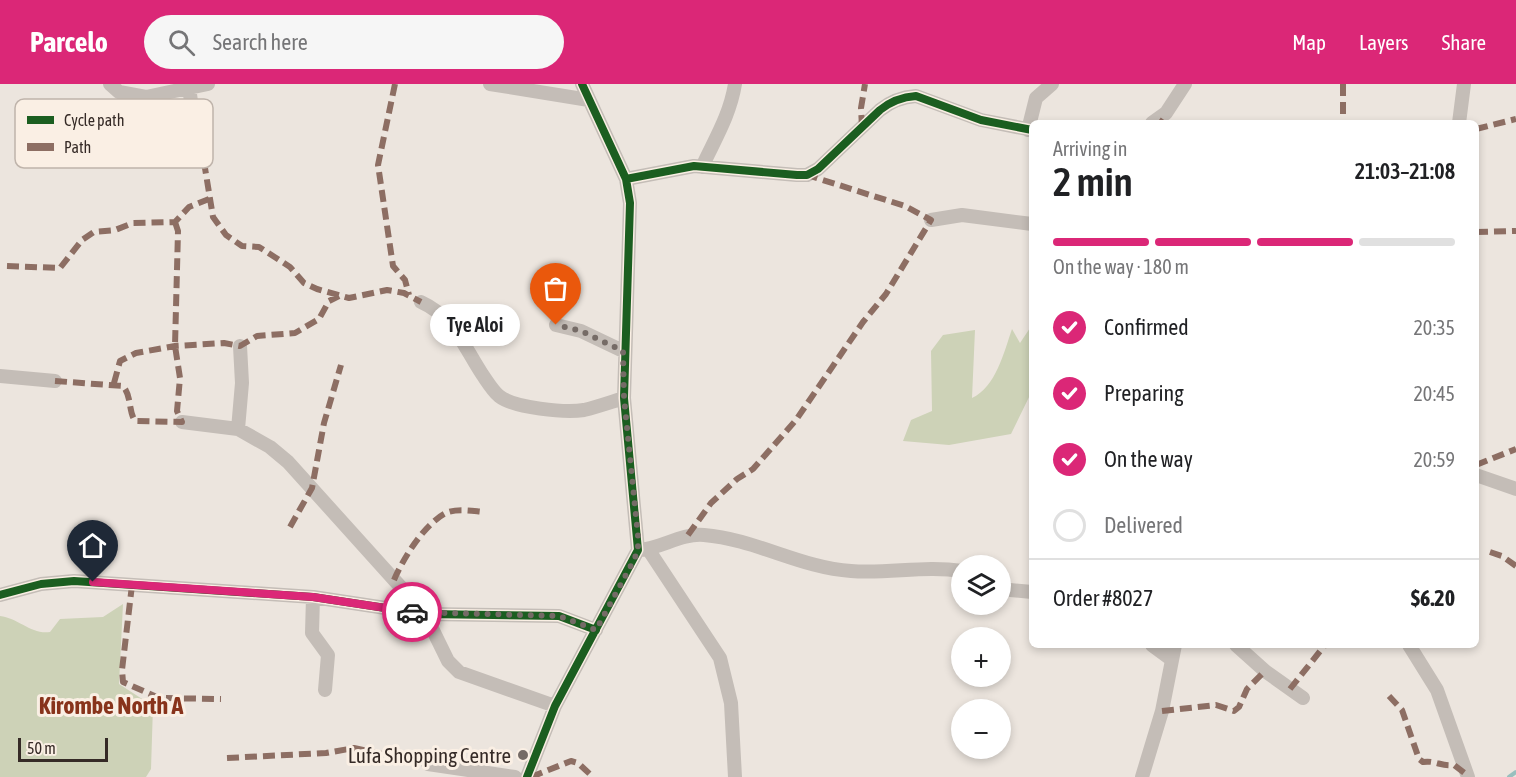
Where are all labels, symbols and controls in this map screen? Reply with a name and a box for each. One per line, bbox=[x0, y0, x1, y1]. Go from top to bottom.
search box bbox=[144, 15, 564, 69]
text: Parcelo bbox=[30, 26, 108, 58]
icon: search bbox=[165, 26, 198, 59]
text: Search here bbox=[213, 29, 308, 55]
text: Map bbox=[1292, 30, 1326, 54]
text: Layers bbox=[1359, 30, 1409, 54]
text: Share bbox=[1442, 30, 1486, 54]
legend bbox=[15, 99, 213, 168]
text: Cycle path bbox=[64, 111, 124, 130]
text: Arriving in bbox=[1053, 137, 1127, 160]
text: Path bbox=[64, 138, 91, 156]
text: 21:03–21:08 bbox=[1355, 158, 1455, 184]
text: 2 min bbox=[1053, 160, 1133, 204]
text: On the way · 180 m bbox=[1053, 255, 1189, 278]
pin bbox=[530, 263, 581, 325]
icon: bag bbox=[539, 272, 572, 305]
callout: Tye Aloi bbox=[430, 304, 520, 346]
icon: check bbox=[1053, 311, 1086, 344]
text: Tye Aloi bbox=[447, 313, 503, 336]
text: Confirmed bbox=[1104, 314, 1189, 340]
text: 20:35 bbox=[1413, 316, 1455, 339]
icon: check bbox=[1053, 377, 1086, 410]
text: Preparing bbox=[1104, 380, 1184, 406]
text: 20:45 bbox=[1413, 382, 1455, 405]
icon: check bbox=[1053, 443, 1086, 476]
text: On the way bbox=[1104, 446, 1193, 472]
text: 20:59 bbox=[1413, 448, 1455, 471]
text: Delivered bbox=[1104, 512, 1183, 538]
pin bbox=[67, 520, 118, 582]
icon: home bbox=[76, 529, 109, 562]
map controls bbox=[951, 555, 1011, 759]
button: layers bbox=[951, 555, 1011, 615]
courier bbox=[382, 582, 442, 642]
text: Order #8027 bbox=[1053, 585, 1153, 611]
text: $6.20 bbox=[1411, 585, 1455, 611]
icon: car bbox=[396, 596, 429, 629]
button: + bbox=[951, 627, 1011, 687]
district label: Kirombe North A bbox=[39, 692, 183, 719]
button: − bbox=[951, 699, 1011, 759]
scale bar bbox=[18, 735, 108, 762]
text: 50 m bbox=[27, 739, 56, 757]
place label: Lufa Shopping Centre bbox=[348, 743, 511, 767]
marker: Lufa Shopping Centre bbox=[516, 748, 530, 762]

